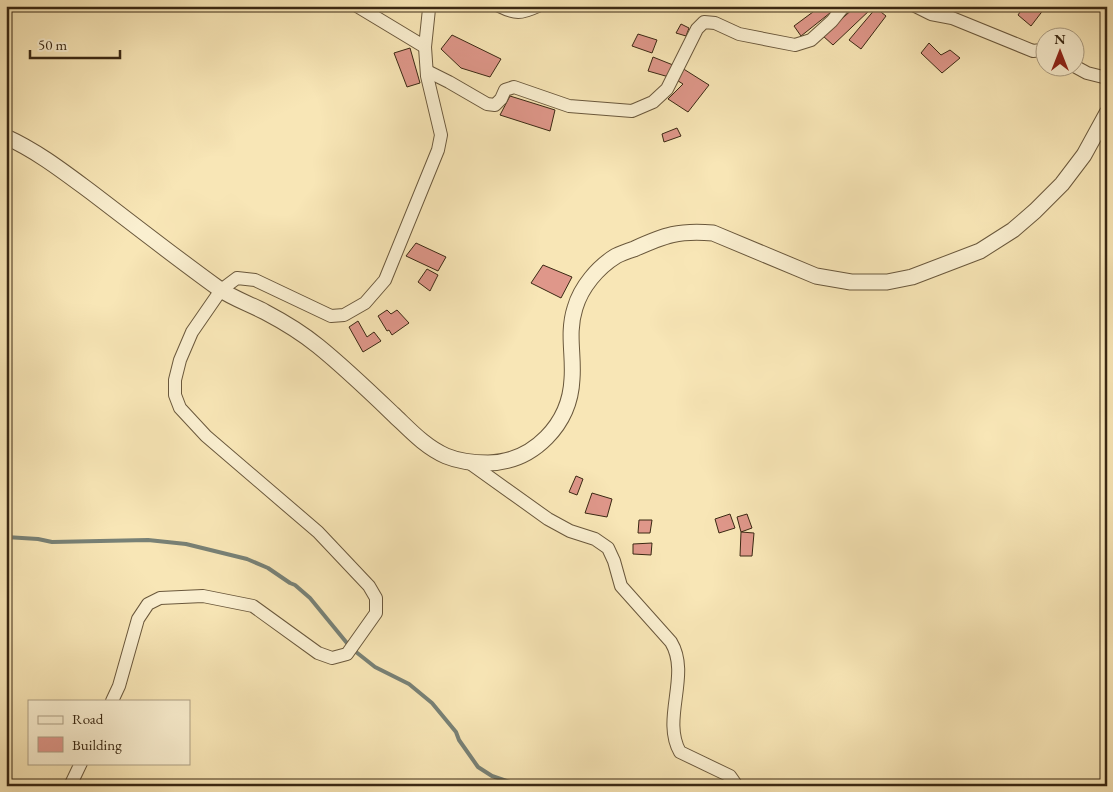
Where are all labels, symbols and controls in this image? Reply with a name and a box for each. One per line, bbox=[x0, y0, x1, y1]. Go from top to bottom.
scale bar bbox=[30, 28, 120, 60]
north arrow bbox=[1036, 28, 1086, 78]
text: N bbox=[1054, 30, 1066, 48]
text: 50 m bbox=[38, 35, 67, 54]
legend bbox=[28, 700, 190, 764]
text: Road bbox=[72, 709, 104, 728]
text: Building bbox=[72, 735, 122, 754]

